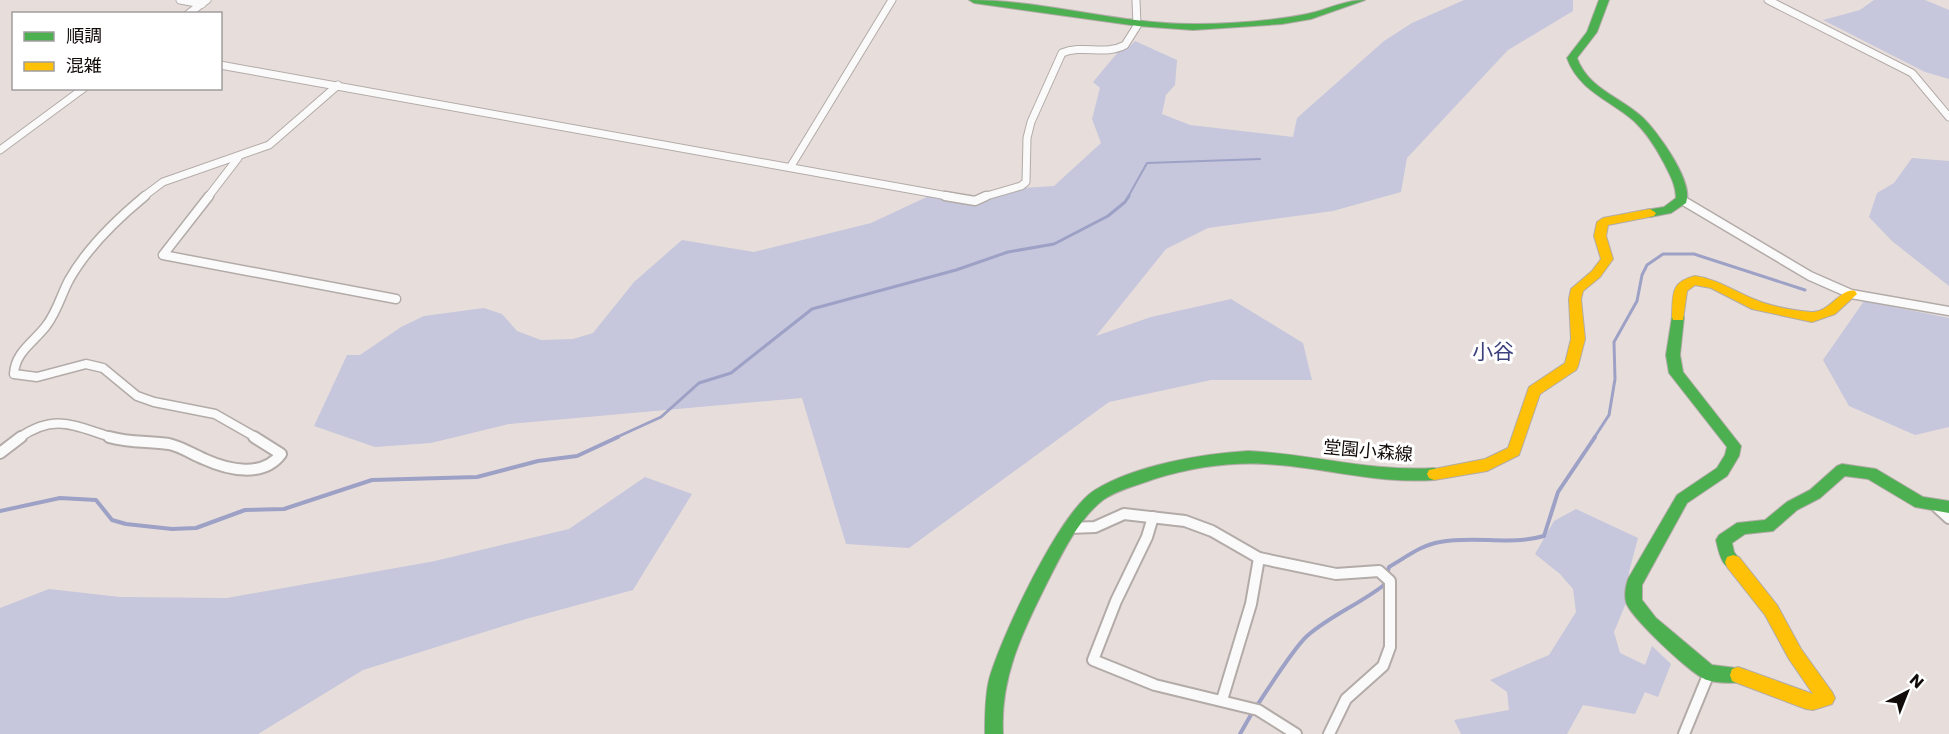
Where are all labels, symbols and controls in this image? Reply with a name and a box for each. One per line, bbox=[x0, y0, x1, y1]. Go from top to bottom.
legend bbox=[12, 12, 222, 90]
text: 順調 bbox=[66, 23, 102, 48]
text: 混雑 bbox=[66, 53, 102, 78]
district label: 小谷 bbox=[1472, 337, 1514, 366]
street label: 堂園小森線 bbox=[1322, 434, 1414, 467]
north arrow bbox=[1877, 662, 1937, 722]
text: N bbox=[1905, 669, 1929, 694]

